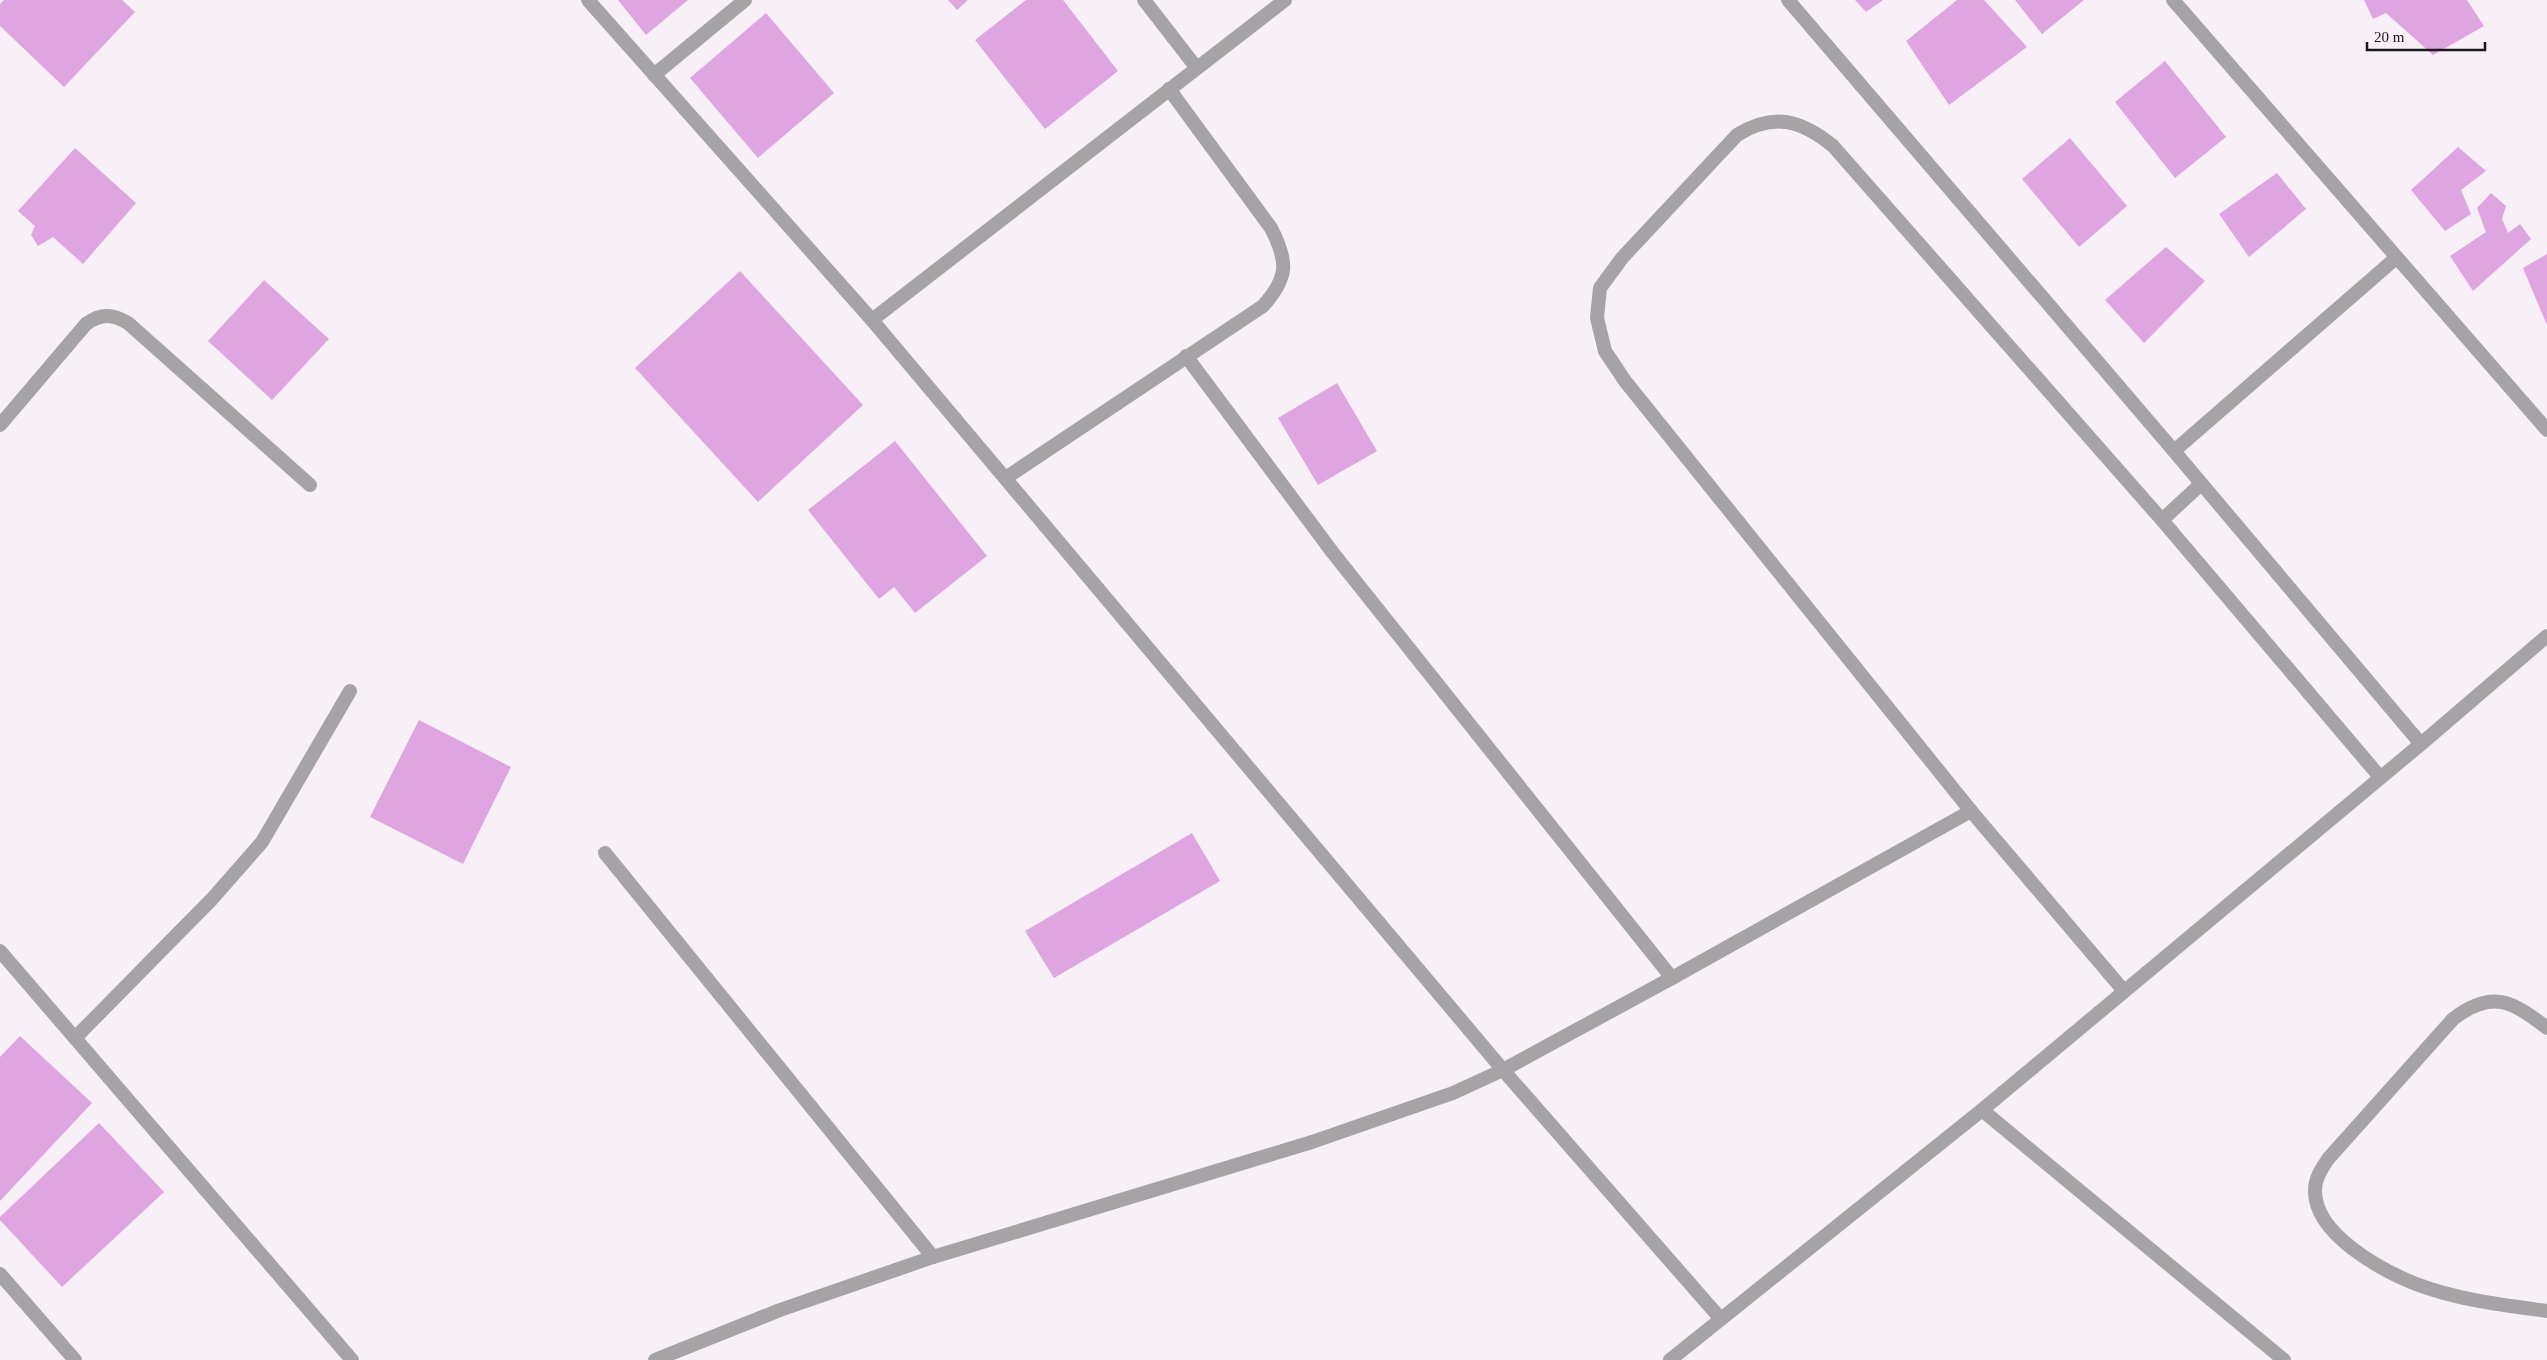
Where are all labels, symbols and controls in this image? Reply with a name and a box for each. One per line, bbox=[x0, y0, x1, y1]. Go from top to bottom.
scale bar bbox=[2367, 20, 2484, 52]
text: 20 m bbox=[2374, 29, 2405, 45]

